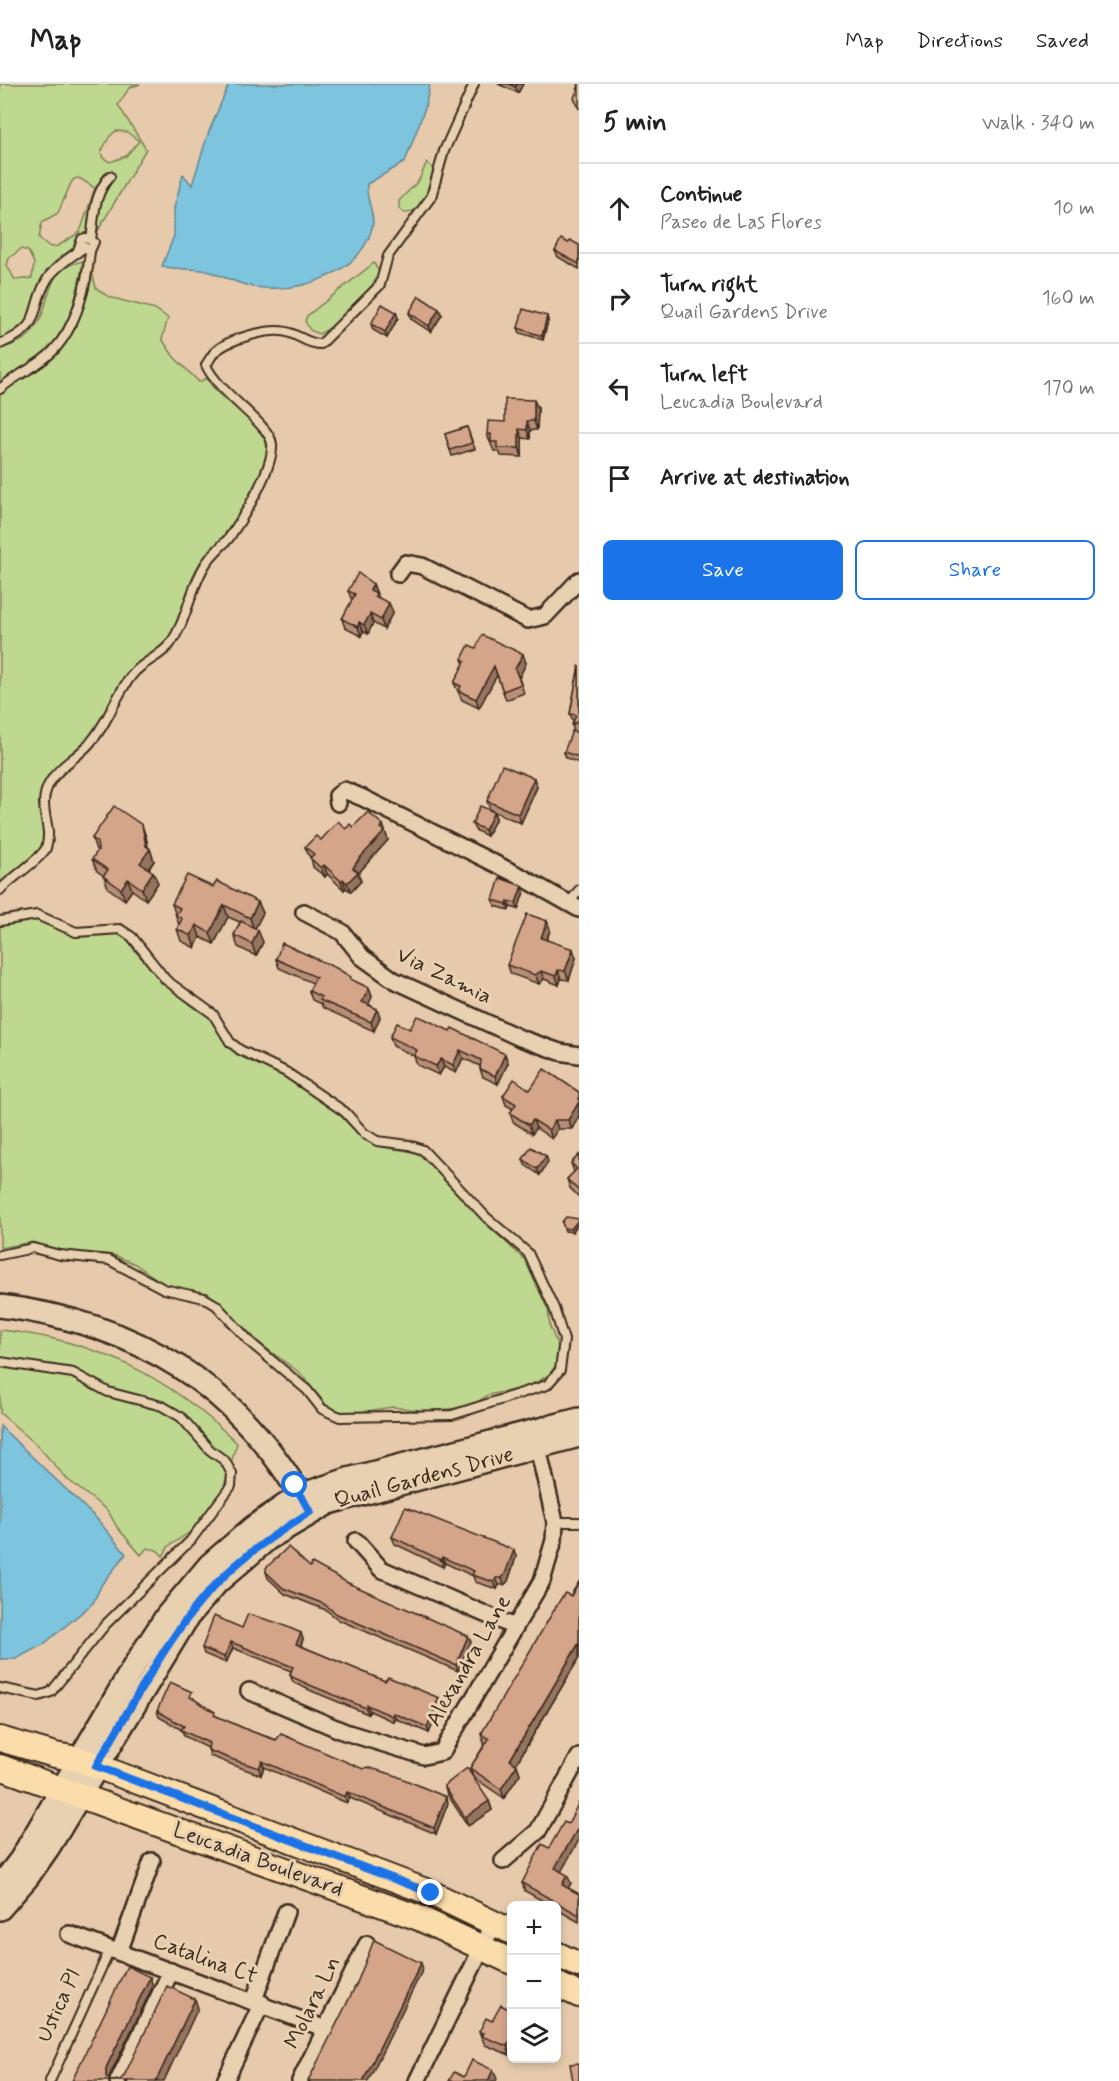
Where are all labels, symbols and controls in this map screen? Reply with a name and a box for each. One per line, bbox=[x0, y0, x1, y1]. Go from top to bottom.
text: Map bbox=[30, 23, 81, 60]
text: Map bbox=[845, 27, 884, 55]
text: Directions bbox=[917, 27, 1003, 55]
text: Saved bbox=[1036, 27, 1089, 55]
text: 5 min bbox=[603, 106, 667, 140]
text: Walk · 340 m bbox=[982, 110, 1095, 137]
text: Continue bbox=[660, 181, 742, 209]
icon: ahead bbox=[603, 192, 636, 225]
text: 10 m bbox=[1053, 195, 1095, 222]
text: Paseo de Las Flores bbox=[660, 209, 822, 236]
text: Turn right bbox=[660, 271, 758, 299]
icon: right bbox=[603, 282, 636, 315]
text: 160 m bbox=[1042, 285, 1095, 312]
text: Quail Gardens Drive bbox=[660, 299, 828, 326]
text: Turn left bbox=[660, 361, 748, 389]
icon: left bbox=[603, 372, 636, 405]
text: 170 m bbox=[1043, 375, 1095, 402]
text: Leucadia Boulevard bbox=[660, 389, 823, 416]
icon: arrive bbox=[603, 462, 636, 495]
text: Arrive at destination bbox=[660, 464, 850, 492]
button: Save bbox=[603, 540, 843, 600]
button: Share bbox=[855, 540, 1095, 600]
street label: Via Zamia bbox=[392, 941, 496, 1011]
street label: Quail Gardens Drive bbox=[331, 1441, 517, 1515]
route start bbox=[281, 1471, 307, 1497]
street label: Alexandra Lane bbox=[420, 1590, 518, 1732]
street label: Leucadia Boulevard bbox=[169, 1816, 347, 1904]
route end bbox=[417, 1879, 443, 1905]
map controls bbox=[507, 1901, 561, 2063]
button: + bbox=[507, 1901, 561, 1955]
street label: Catalina Ct bbox=[149, 1927, 261, 1991]
street label: Molara Ln bbox=[279, 1952, 347, 2054]
button: − bbox=[507, 1955, 561, 2009]
street label: Ustica Pl bbox=[31, 1965, 87, 2047]
button: layers bbox=[507, 2009, 561, 2063]

